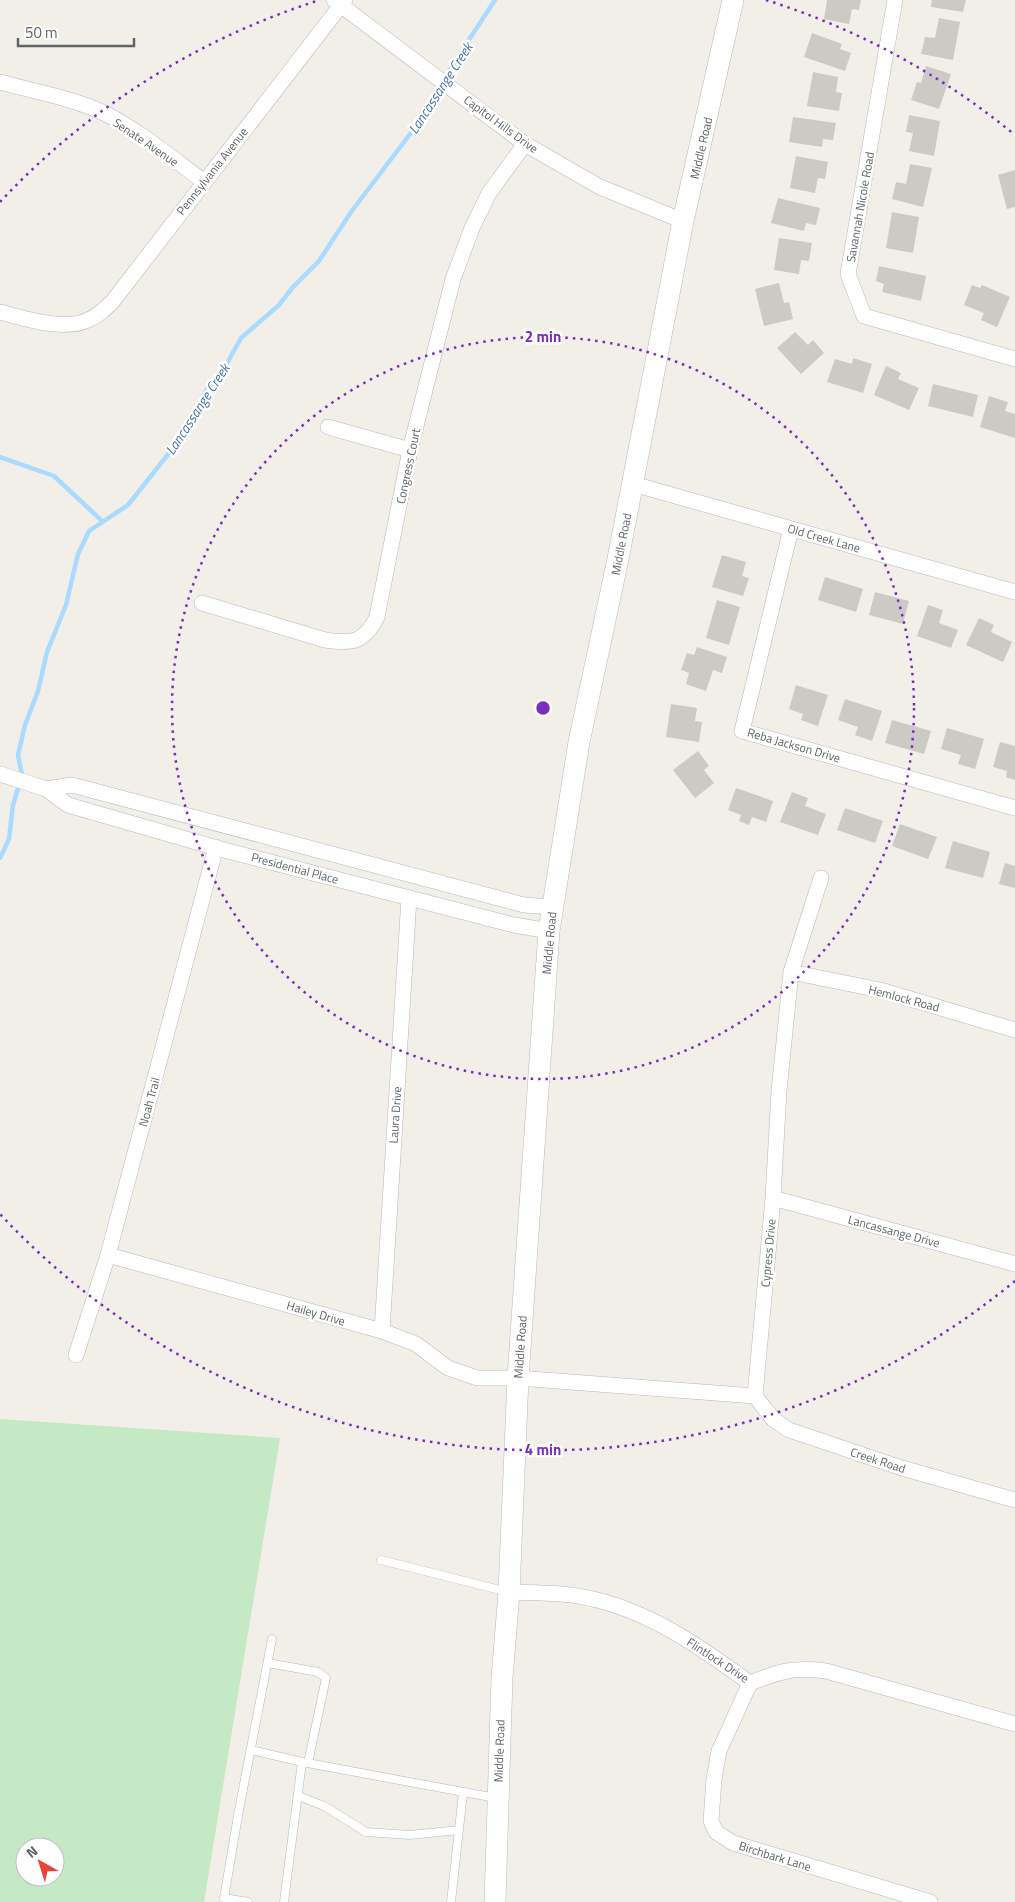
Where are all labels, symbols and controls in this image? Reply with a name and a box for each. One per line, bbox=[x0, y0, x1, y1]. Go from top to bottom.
scale bar bbox=[18, 15, 134, 47]
text: 50 m bbox=[25, 21, 58, 44]
water label: Lancassange Creek bbox=[403, 37, 478, 138]
street label: Capitol Hills Drive bbox=[460, 90, 542, 158]
street label: Senate Avenue bbox=[109, 113, 183, 171]
street label: Middle Road bbox=[685, 115, 717, 181]
street label: Pennsylvania Avenue bbox=[172, 123, 252, 219]
street label: Savannah Nicole Road bbox=[841, 150, 879, 264]
text: 2 min bbox=[525, 325, 561, 348]
water label: Lancassange Creek bbox=[160, 358, 235, 459]
street label: Congress Court bbox=[391, 426, 425, 506]
street label: Middle Road bbox=[606, 511, 636, 577]
street label: Old Creek Lane bbox=[785, 519, 863, 557]
centre of rings bbox=[534, 699, 552, 717]
street label: Reba Jackson Drive bbox=[745, 723, 843, 767]
street label: Presidential Place bbox=[249, 847, 341, 889]
street label: Middle Road bbox=[537, 911, 561, 975]
street label: Hemlock Road bbox=[866, 979, 942, 1017]
street label: Noah Trail bbox=[133, 1075, 165, 1129]
street label: Laura Drive bbox=[384, 1086, 406, 1144]
street label: Lancassange Drive bbox=[846, 1210, 942, 1252]
street label: Cypress Drive bbox=[756, 1218, 780, 1288]
street label: Hailey Drive bbox=[284, 1296, 348, 1330]
street label: Middle Road bbox=[508, 1315, 532, 1379]
text: 4 min bbox=[525, 1438, 561, 1461]
street label: Creek Road bbox=[848, 1442, 908, 1478]
street label: Flintlock Drive bbox=[683, 1633, 753, 1687]
street label: Middle Road bbox=[488, 1719, 510, 1783]
street label: Birchbark Lane bbox=[736, 1836, 814, 1876]
north arrow bbox=[15, 1837, 65, 1887]
text: N bbox=[21, 1840, 42, 1863]

